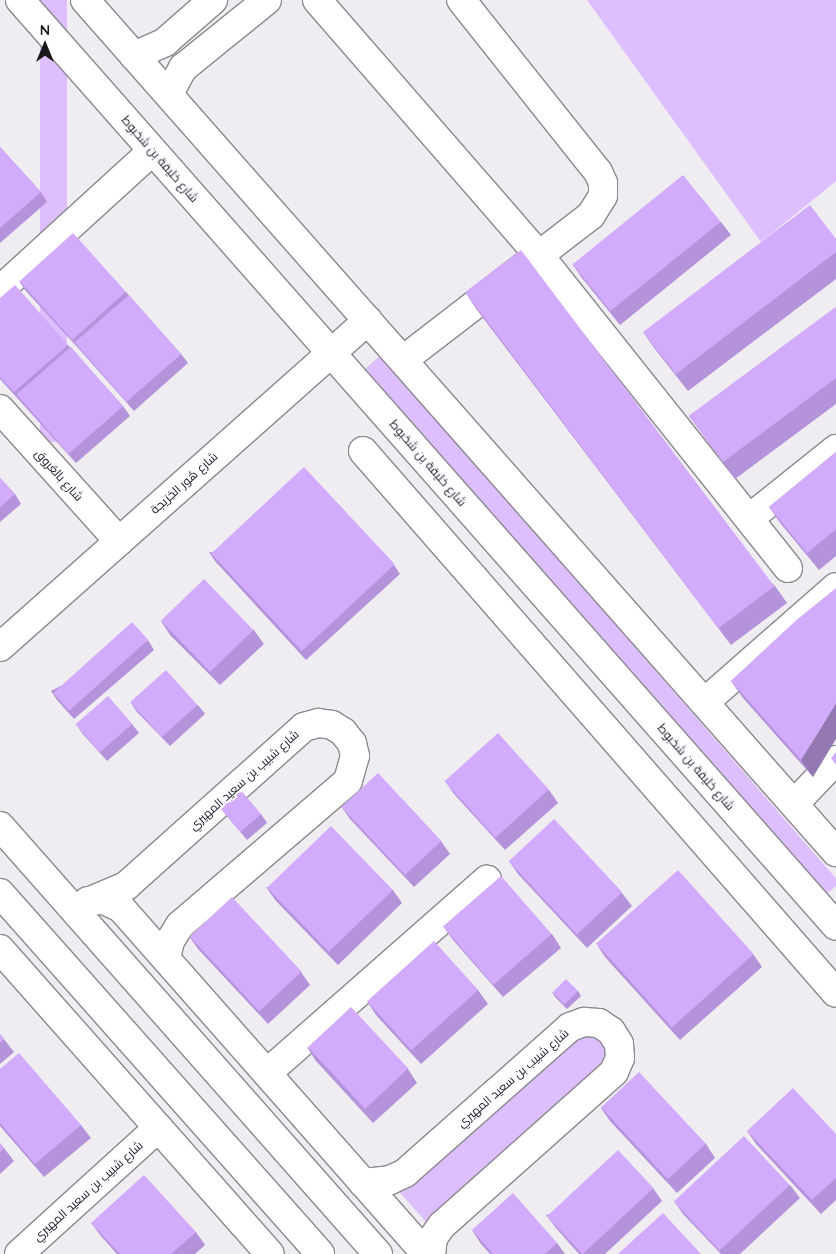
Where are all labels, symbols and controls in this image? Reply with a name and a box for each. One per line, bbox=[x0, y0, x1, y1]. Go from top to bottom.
north arrow bbox=[20, 20, 70, 70]
text: N bbox=[40, 21, 50, 39]
street label: شارع خليفة بن شخبوط bbox=[119, 113, 201, 205]
street label: شارع خليفة بن شخبوط bbox=[387, 417, 469, 509]
street label: شارع بالعُروق bbox=[32, 446, 86, 504]
street label: شارع هُور الخِرَيجة bbox=[148, 449, 220, 517]
street label: شارع خليفة بن شخبوط bbox=[655, 721, 737, 813]
street label: شارع شبيب بن سعيد المهيري bbox=[186, 727, 302, 833]
street label: شارع شبيب بن سعيد المهيري bbox=[454, 1026, 572, 1130]
street label: شارع شبيب بن سعيد المهيري bbox=[30, 1138, 146, 1244]

